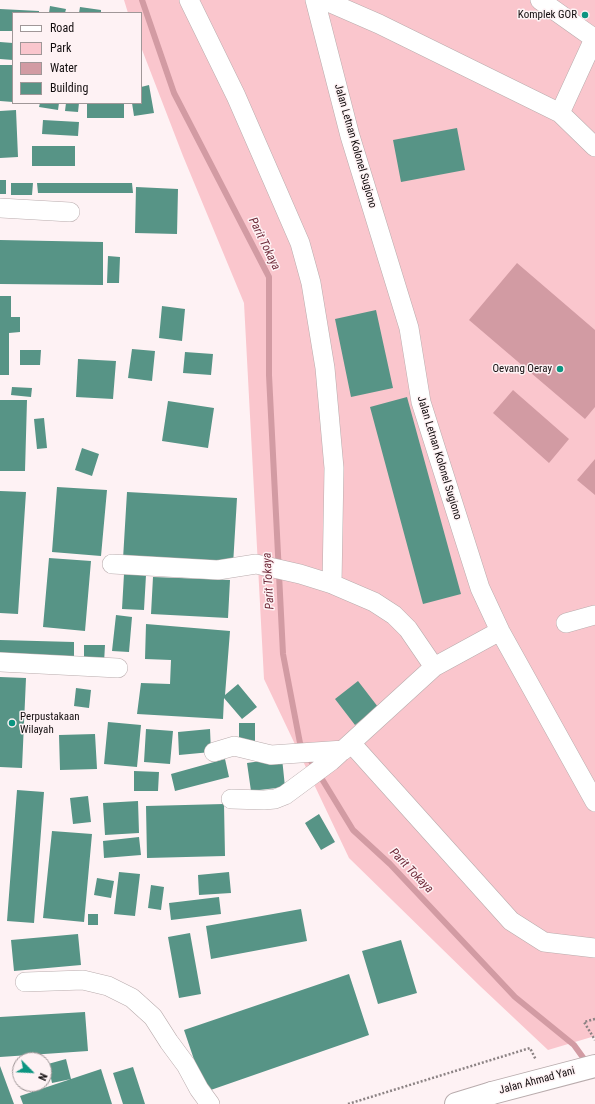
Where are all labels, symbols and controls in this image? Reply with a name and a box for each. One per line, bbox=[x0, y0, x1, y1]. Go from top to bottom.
place label: Komplek GOR bbox=[518, 8, 577, 22]
marker: Komplek GOR bbox=[580, 10, 590, 20]
legend bbox=[12, 12, 142, 104]
text: Road bbox=[50, 21, 74, 35]
text: Park bbox=[50, 41, 71, 55]
text: Water bbox=[50, 61, 78, 75]
text: Building bbox=[50, 81, 88, 95]
street label: Jalan Letnan Kolonel Sugiono bbox=[331, 82, 379, 210]
water label: Parit Tokaya bbox=[245, 215, 283, 273]
place label: Oevang Oeray bbox=[492, 362, 552, 376]
marker: Oevang Oeray bbox=[555, 364, 565, 374]
street label: Jalan Letnan Kolonel Sugiono bbox=[414, 395, 464, 521]
water label: Parit Tokaya bbox=[260, 552, 278, 610]
place label: Perpustakaan Wilayah bbox=[20, 710, 80, 736]
marker: Perpustakaan Wilayah bbox=[7, 718, 17, 728]
water label: Parit Tokaya bbox=[386, 846, 436, 896]
north arrow bbox=[12, 1052, 52, 1092]
street label: Jalan Ahmad Yani bbox=[498, 1065, 576, 1097]
text: N bbox=[35, 1071, 50, 1082]

